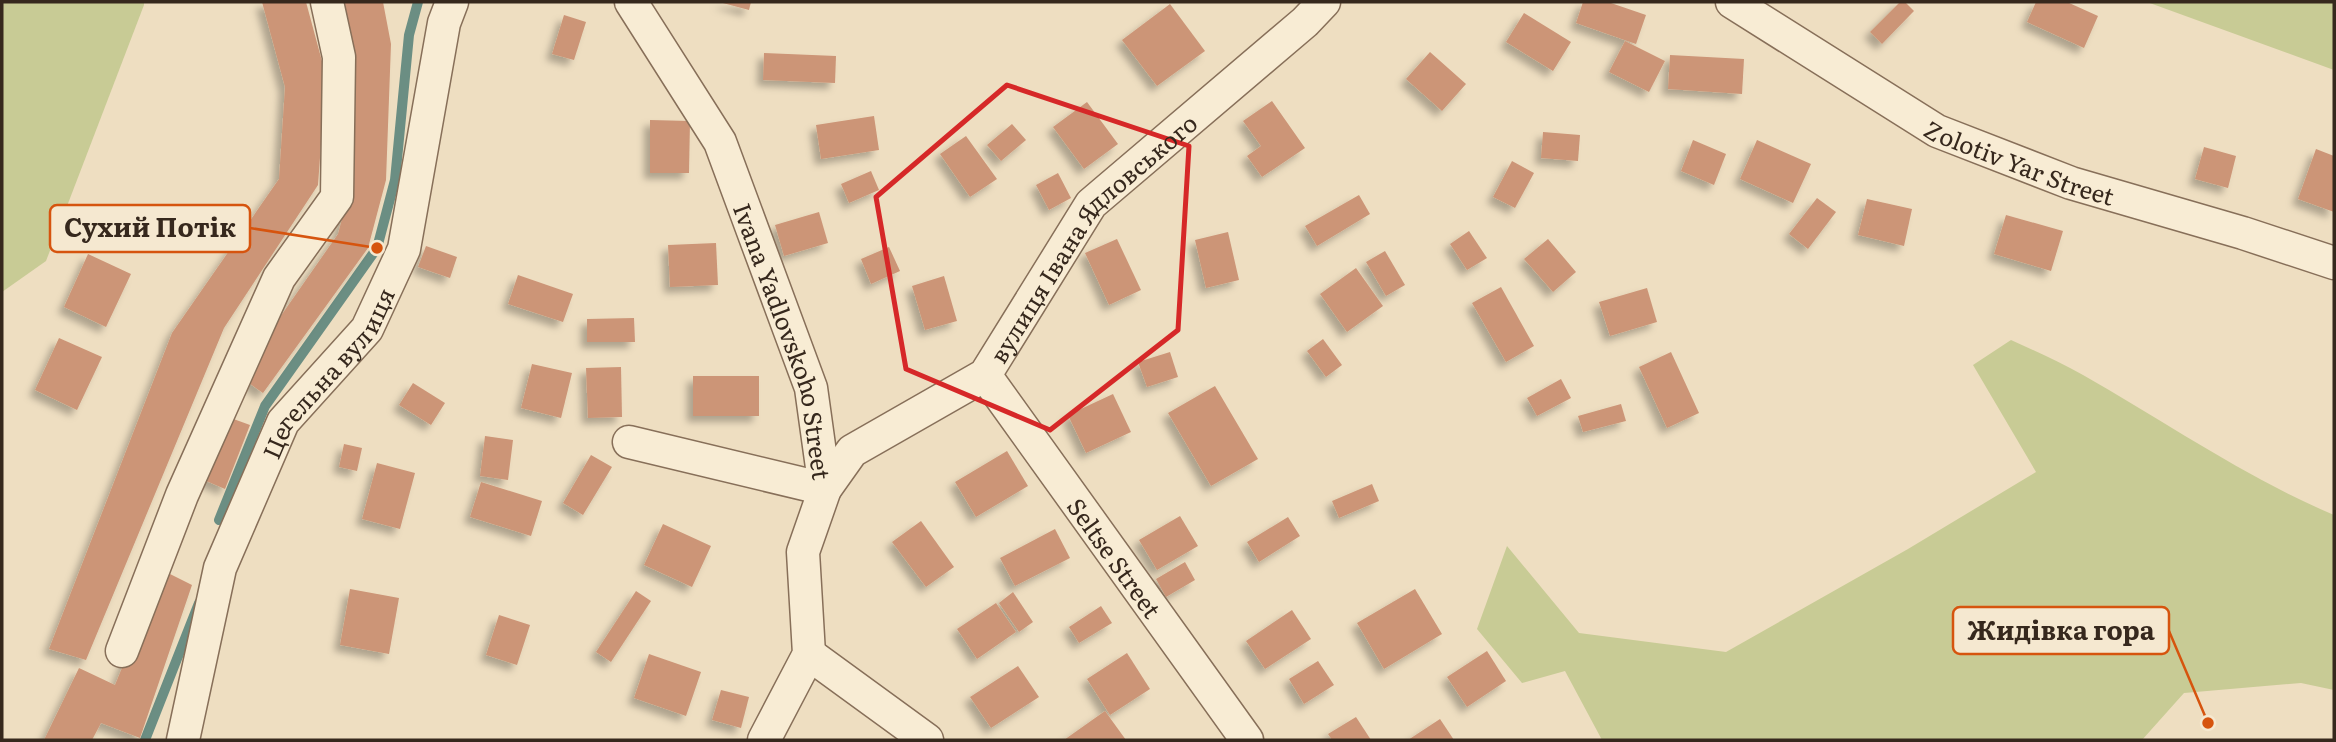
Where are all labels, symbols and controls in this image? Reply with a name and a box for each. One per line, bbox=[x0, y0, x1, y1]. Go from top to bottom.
street label: вулиця Івана Ядловського bbox=[980, 104, 1204, 369]
street label: Zolotiv Yar Street bbox=[1918, 110, 2119, 212]
street label: Ivana Yadlovskoho Street bbox=[726, 198, 841, 482]
callout: Сухий Потік bbox=[50, 205, 250, 252]
text: Сухий Потік bbox=[64, 206, 236, 245]
street label: Цегельна вулиця bbox=[252, 281, 402, 464]
street label: Seltse Street bbox=[1060, 490, 1171, 624]
callout: Жидівка гора bbox=[1953, 607, 2169, 654]
text: Жидівка гора bbox=[1967, 609, 2155, 648]

